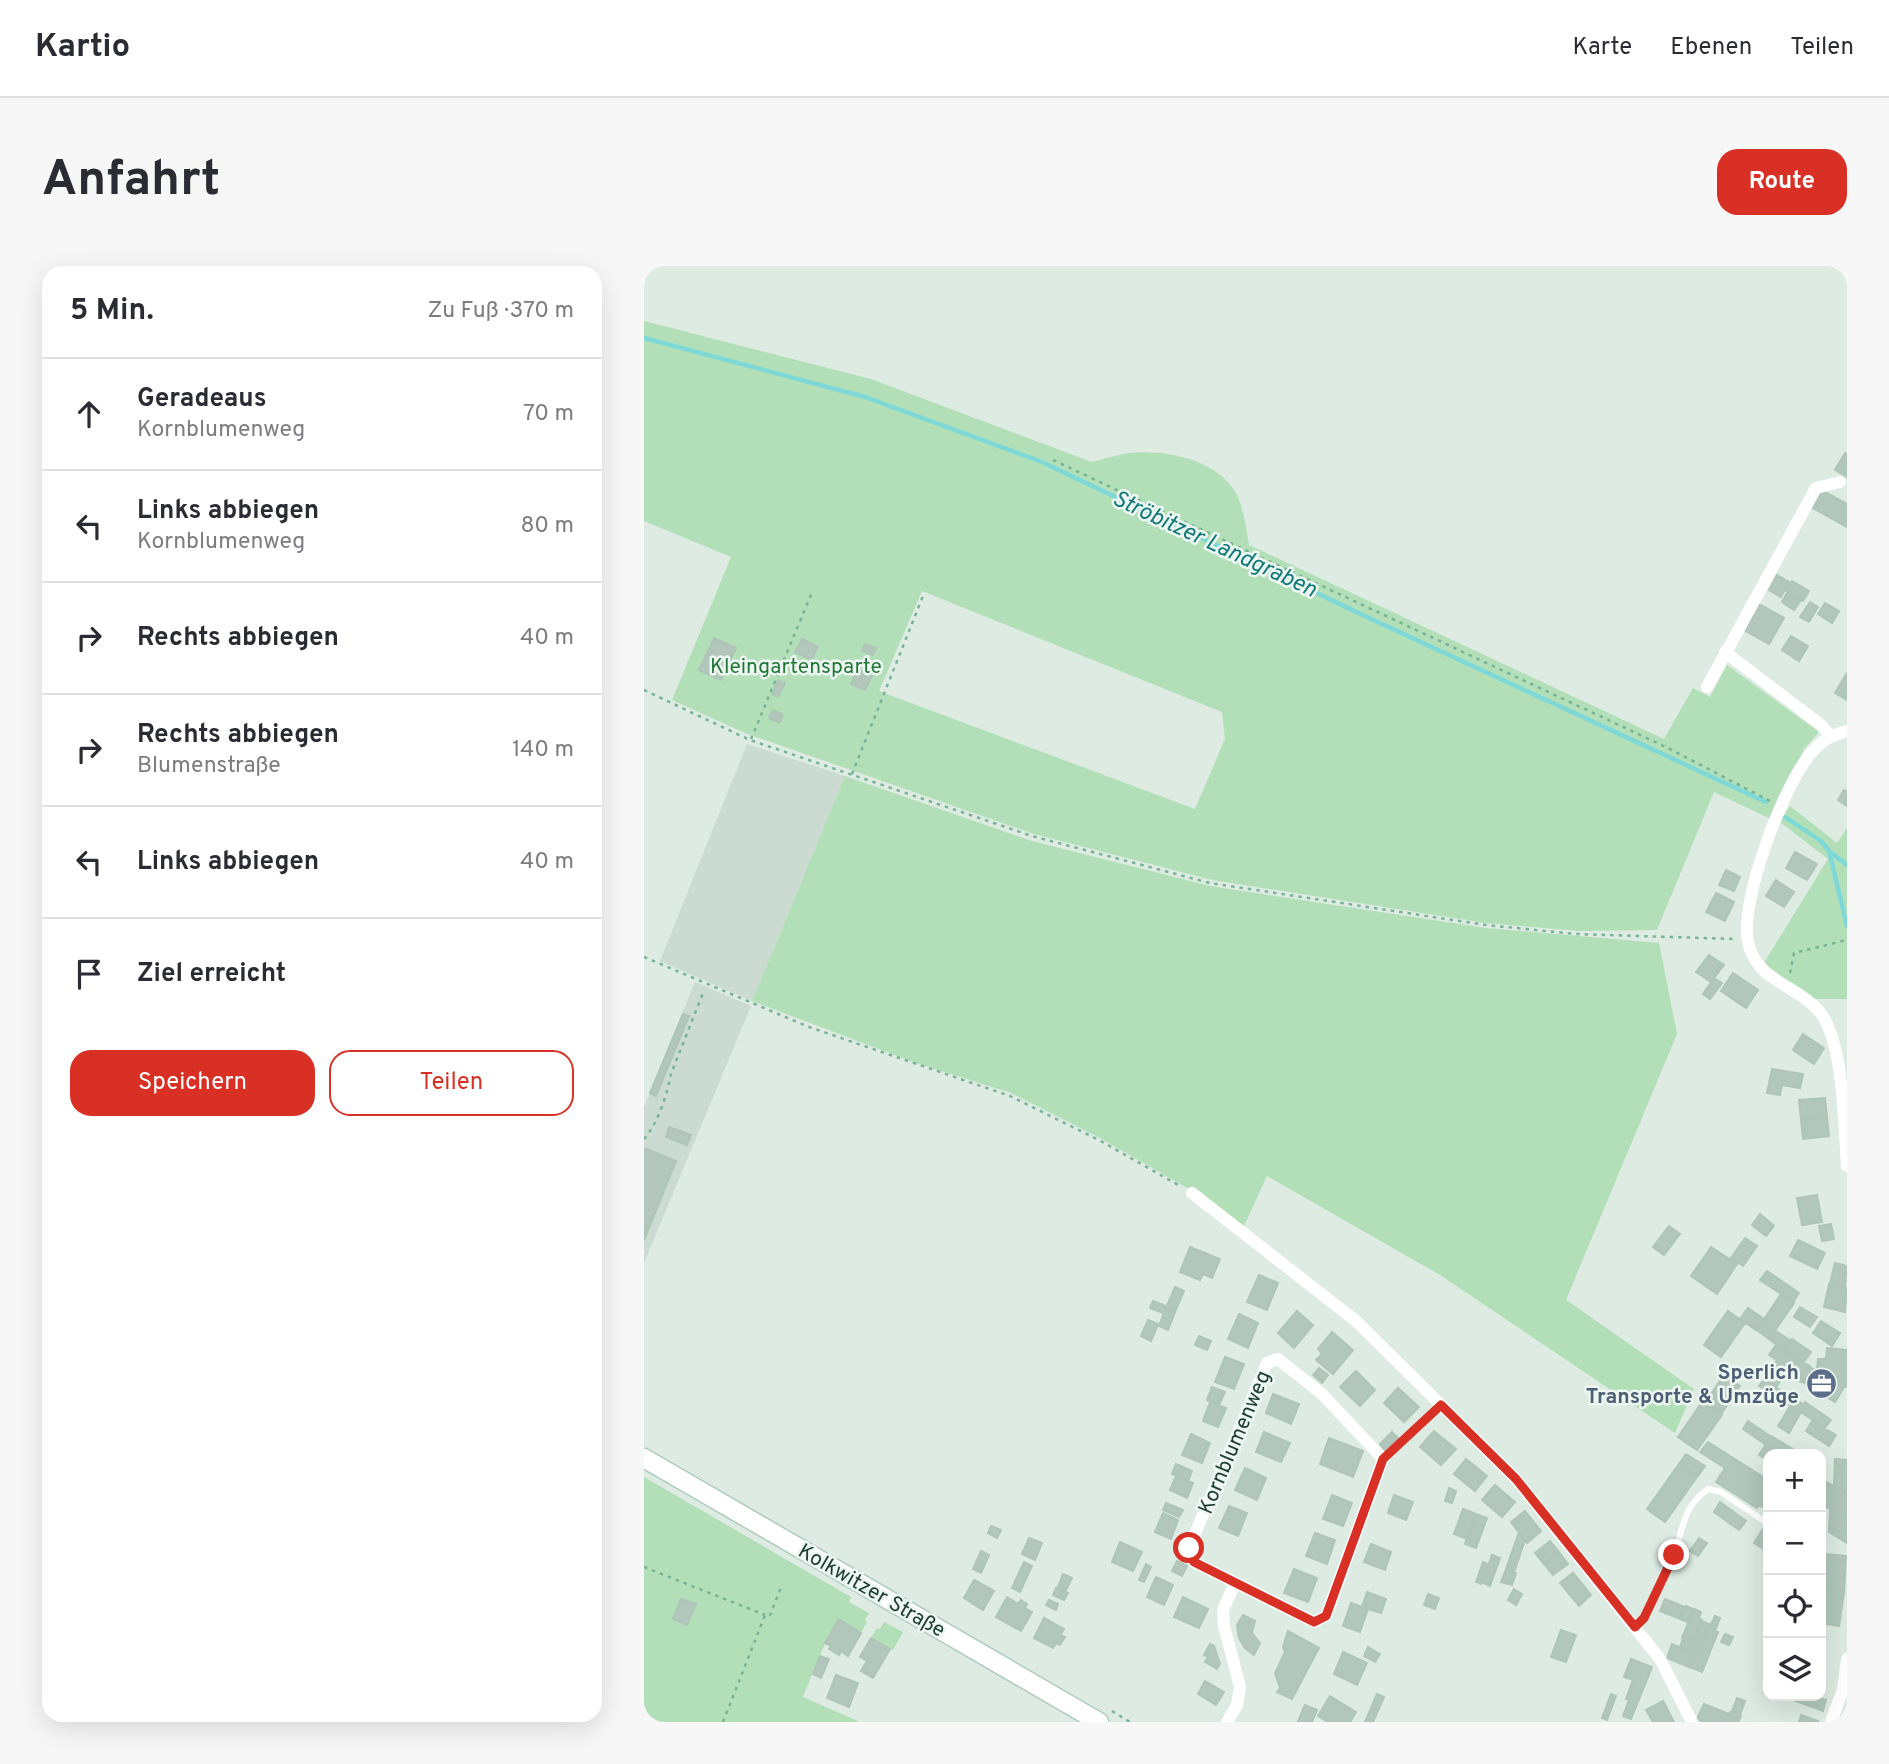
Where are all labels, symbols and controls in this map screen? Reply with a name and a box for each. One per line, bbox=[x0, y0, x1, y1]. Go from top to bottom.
text: Kartio bbox=[35, 27, 130, 69]
text: Karte bbox=[1572, 33, 1632, 63]
text: Ebenen bbox=[1670, 33, 1752, 63]
text: Teilen bbox=[1790, 33, 1854, 63]
button: Route bbox=[1717, 149, 1847, 215]
text: Anfahrt bbox=[42, 151, 220, 213]
text: 5 Min. bbox=[70, 293, 154, 330]
text: Zu Fuß · 370 m bbox=[427, 297, 574, 326]
text: Geradeaus bbox=[137, 383, 266, 416]
icon: ahead bbox=[70, 395, 108, 433]
text: 70 m bbox=[523, 400, 574, 429]
text: Kornblumenweg bbox=[137, 416, 305, 445]
water label: Ströbitzer Landgraben bbox=[1107, 485, 1321, 606]
text: Links abbiegen bbox=[137, 495, 319, 528]
icon: left bbox=[70, 507, 108, 545]
text: 80 m bbox=[521, 512, 574, 541]
text: Kornblumenweg bbox=[137, 528, 305, 557]
icon: right bbox=[70, 619, 108, 657]
text: Rechts abbiegen bbox=[137, 622, 339, 655]
text: 40 m bbox=[520, 624, 574, 653]
park label: Kleingartensparte bbox=[710, 654, 882, 681]
text: Rechts abbiegen bbox=[137, 719, 339, 752]
icon: right bbox=[70, 731, 108, 769]
text: 140 m bbox=[512, 736, 574, 765]
text: Blumenstraße bbox=[137, 752, 281, 781]
icon: left bbox=[70, 843, 108, 881]
text: Links abbiegen bbox=[137, 846, 319, 879]
text: 40 m bbox=[520, 848, 574, 877]
icon: arrive bbox=[70, 955, 108, 993]
text: Ziel erreicht bbox=[137, 958, 286, 991]
button: Speichern bbox=[70, 1050, 315, 1116]
button: Teilen bbox=[329, 1050, 574, 1116]
place label: Sperlich Transporte & Umzüge bbox=[1586, 1360, 1799, 1411]
street label: Kornblumenweg bbox=[1193, 1367, 1278, 1519]
office icon: Sperlich Transporte & Umzüge bbox=[1805, 1367, 1839, 1401]
map controls bbox=[1763, 1449, 1826, 1701]
button: + bbox=[1763, 1449, 1826, 1512]
button: − bbox=[1763, 1512, 1826, 1575]
route start bbox=[1173, 1532, 1204, 1563]
street label: Kolkwitzer Straße bbox=[793, 1538, 950, 1644]
route end bbox=[1658, 1539, 1689, 1570]
button: locate bbox=[1763, 1575, 1826, 1638]
button: layers bbox=[1763, 1638, 1826, 1701]

